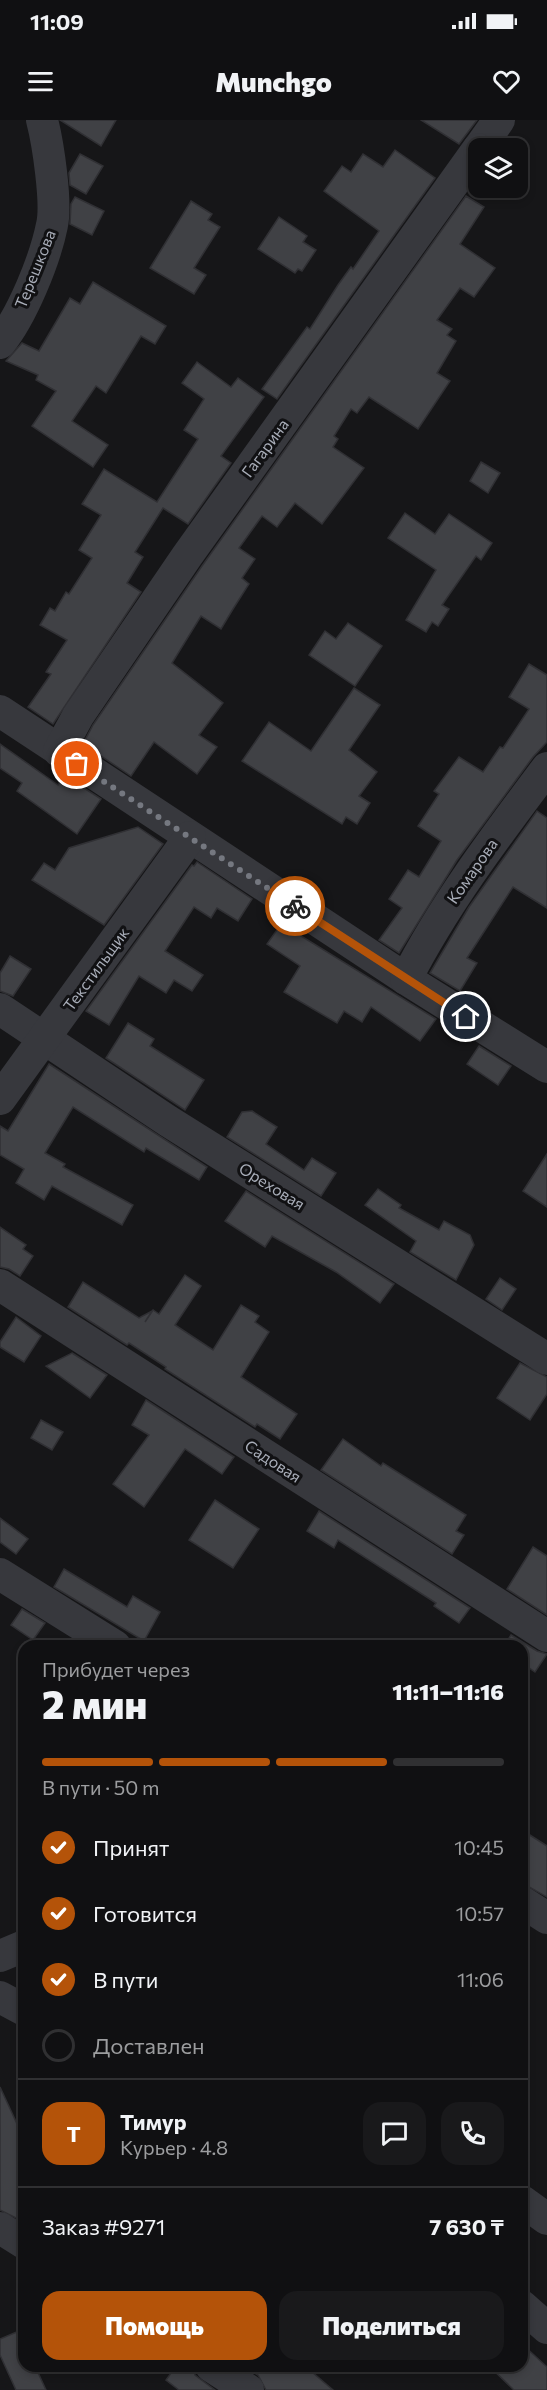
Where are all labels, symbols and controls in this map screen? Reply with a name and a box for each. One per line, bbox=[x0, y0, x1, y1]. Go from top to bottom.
text: 11:09 bbox=[30, 8, 84, 35]
icon: menu bbox=[24, 65, 57, 98]
text: Munchgo bbox=[215, 65, 332, 98]
icon: heart bbox=[490, 65, 523, 98]
map controls bbox=[468, 138, 528, 198]
button: layers bbox=[468, 138, 528, 198]
street label: Терешкова bbox=[10, 227, 59, 311]
street label: Гагарина bbox=[237, 415, 292, 480]
pin bbox=[51, 738, 102, 789]
icon: bag bbox=[60, 747, 93, 780]
street label: Комарова bbox=[442, 835, 501, 907]
courier bbox=[265, 876, 325, 936]
icon: bike bbox=[279, 890, 312, 923]
street label: Текстильщик bbox=[59, 923, 133, 1014]
pin bbox=[440, 991, 491, 1042]
icon: home bbox=[449, 1000, 482, 1033]
street label: Ореховая bbox=[236, 1158, 309, 1213]
street label: Садовая bbox=[242, 1435, 305, 1486]
text: Прибудет через bbox=[42, 1657, 190, 1681]
text: 11:11–11:16 bbox=[392, 1678, 504, 1705]
text: 2 мин bbox=[42, 1679, 147, 1727]
text: В пути · 50 m bbox=[42, 1775, 160, 1799]
icon: check bbox=[42, 1831, 75, 1864]
text: Принят bbox=[93, 1834, 169, 1861]
text: 10:45 bbox=[454, 1835, 504, 1859]
icon: check bbox=[42, 1897, 75, 1930]
text: Готовится bbox=[93, 1900, 197, 1927]
text: 10:57 bbox=[456, 1901, 504, 1925]
icon: check bbox=[42, 1963, 75, 1996]
text: В пути bbox=[93, 1966, 158, 1993]
text: 11:06 bbox=[457, 1967, 504, 1991]
text: Доставлен bbox=[93, 2032, 205, 2059]
button: chat bbox=[363, 2102, 426, 2165]
button: phone bbox=[441, 2102, 504, 2165]
text: Тимур bbox=[120, 2108, 187, 2135]
text: Т bbox=[66, 2120, 81, 2147]
text: Курьер · 4.8 bbox=[120, 2135, 228, 2159]
text: Заказ #9271 bbox=[42, 2213, 166, 2240]
text: 7 630 ₸ bbox=[429, 2213, 504, 2240]
button: Помощь bbox=[42, 2291, 267, 2360]
button: Поделиться bbox=[279, 2291, 504, 2360]

